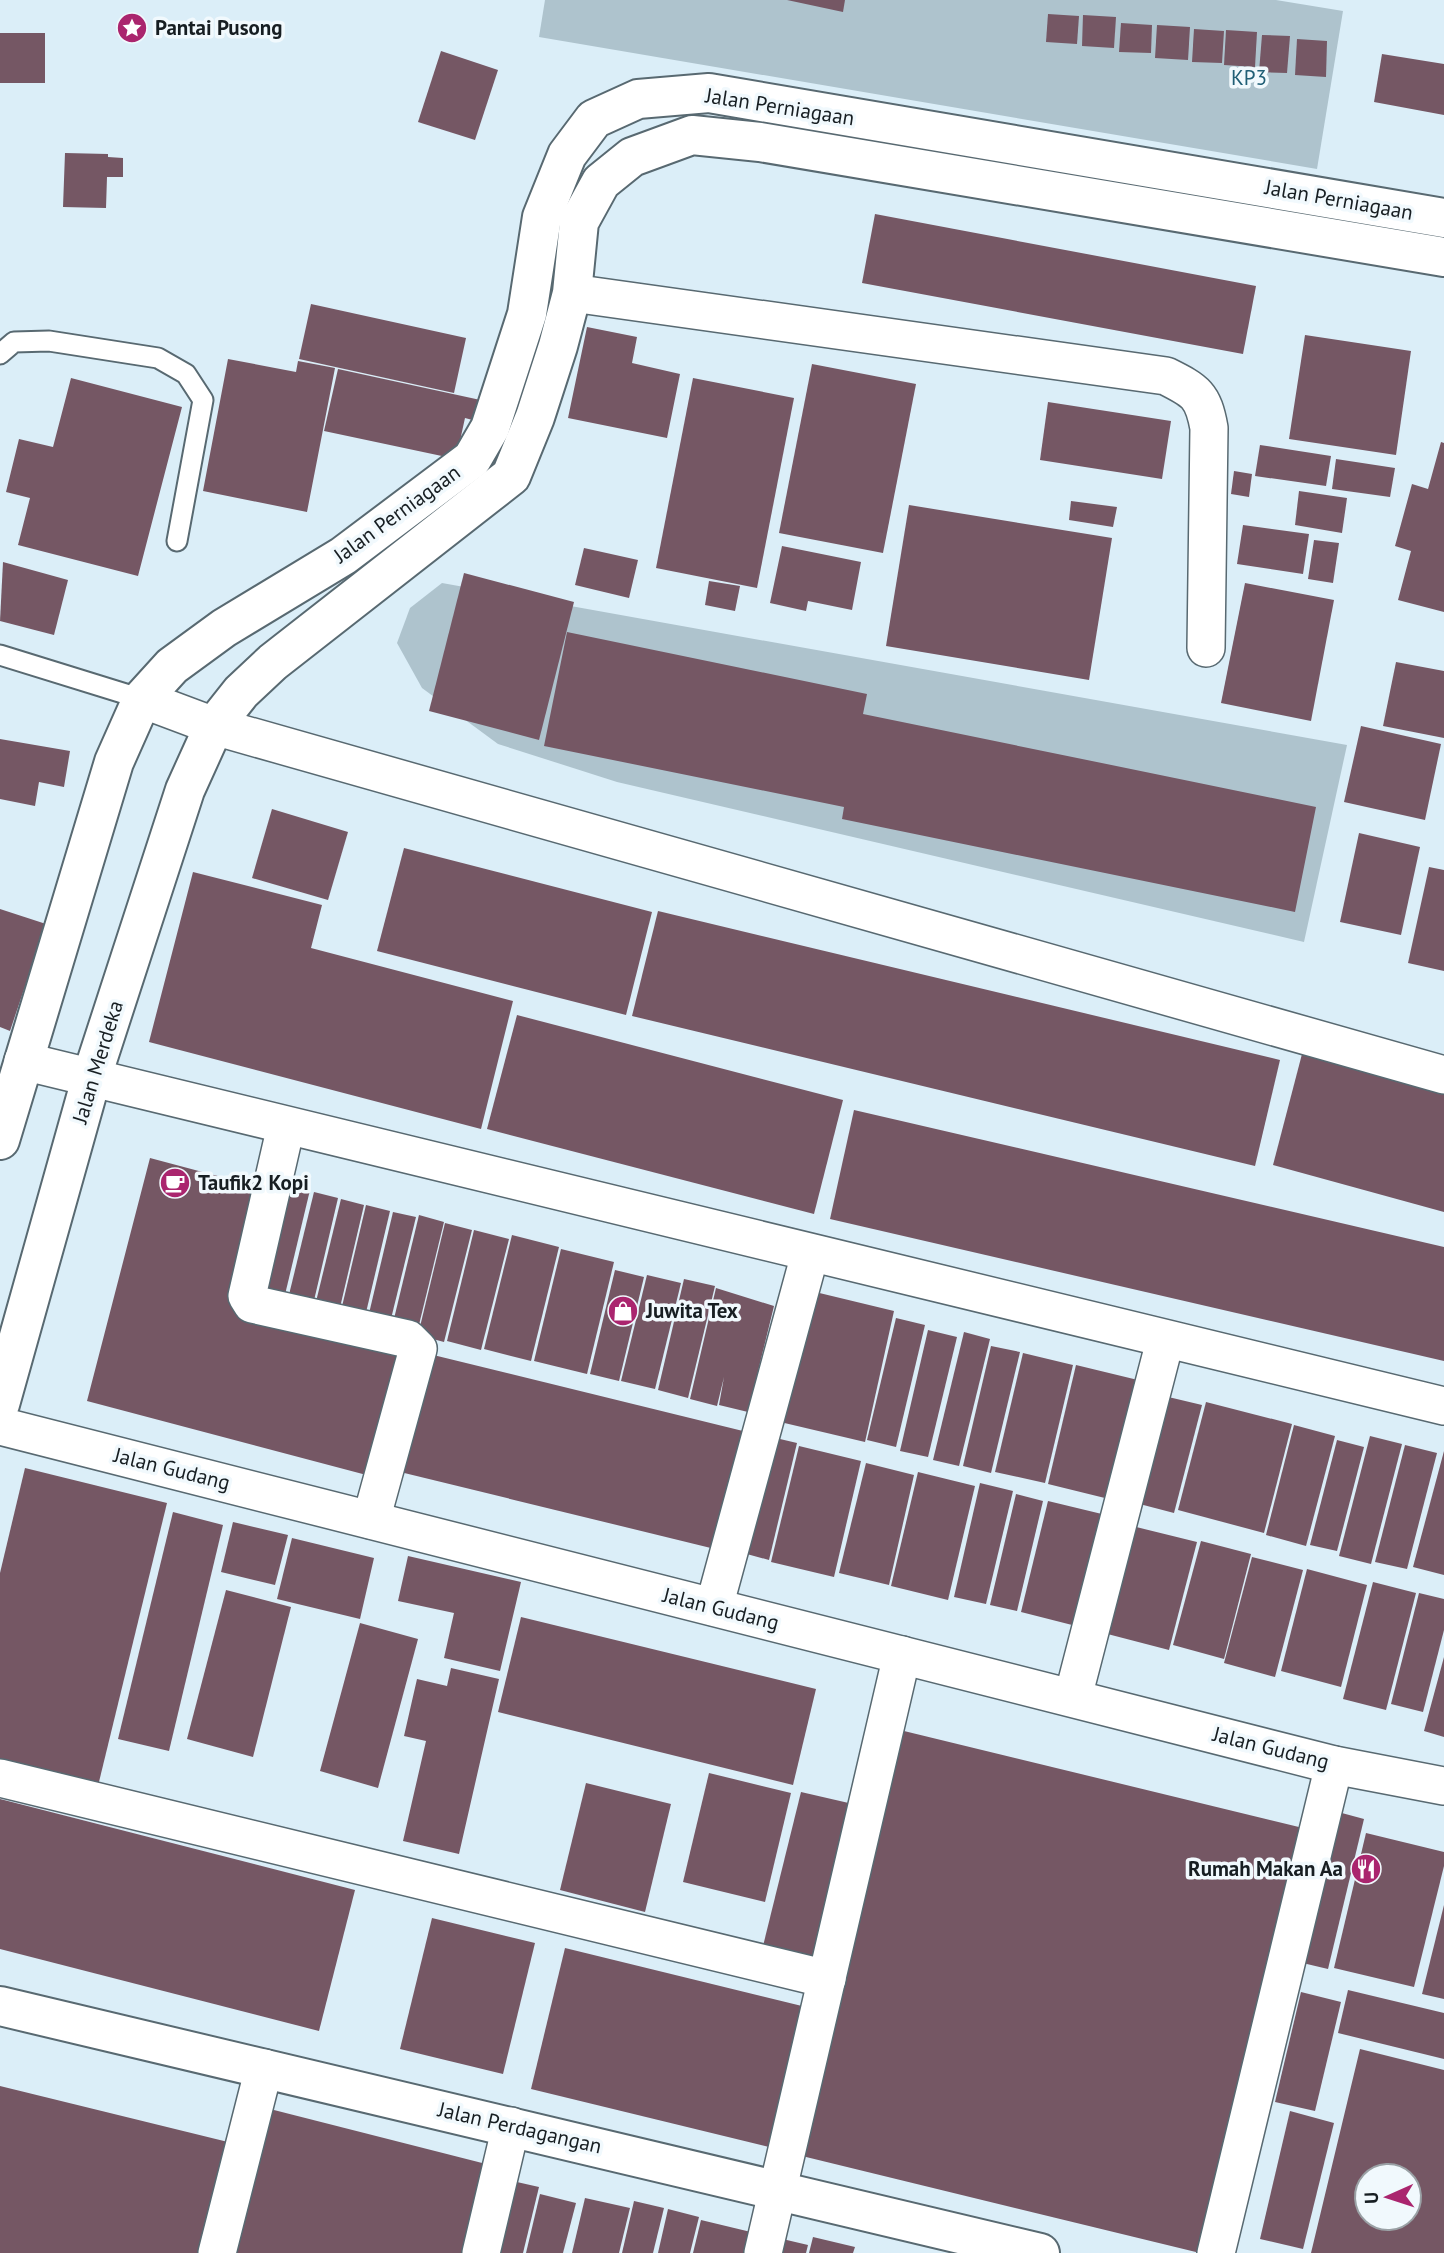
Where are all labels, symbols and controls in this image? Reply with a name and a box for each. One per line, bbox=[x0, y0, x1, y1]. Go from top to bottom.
place icon: Pantai Pusong bbox=[115, 11, 149, 45]
place label: Pantai Pusong bbox=[155, 14, 283, 41]
park label: KP3 bbox=[1231, 64, 1267, 91]
street label: Jalan Perniagaan bbox=[703, 81, 856, 132]
street label: Jalan Perniagaan bbox=[1262, 173, 1415, 226]
street label: Jalan Perniagaan bbox=[327, 459, 465, 569]
street label: Jalan Merdeka bbox=[66, 997, 129, 1127]
cafe icon: Taufik2 Kopi bbox=[158, 1166, 192, 1200]
place label: Taufik2 Kopi bbox=[198, 1169, 309, 1196]
shop icon: Juwita Tex bbox=[606, 1294, 640, 1328]
place label: Juwita Tex bbox=[645, 1297, 738, 1324]
street label: Jalan Gudang bbox=[110, 1441, 233, 1496]
street label: Jalan Gudang bbox=[659, 1581, 782, 1636]
street label: Jalan Gudang bbox=[1209, 1720, 1332, 1775]
restaurant icon: Rumah Makan Aa bbox=[1349, 1852, 1383, 1886]
place label: Rumah Makan Aa bbox=[1188, 1855, 1343, 1882]
street label: Jalan Perdagangan bbox=[435, 2095, 605, 2159]
north arrow bbox=[1353, 2162, 1423, 2232]
text: U bbox=[1359, 2191, 1383, 2204]

